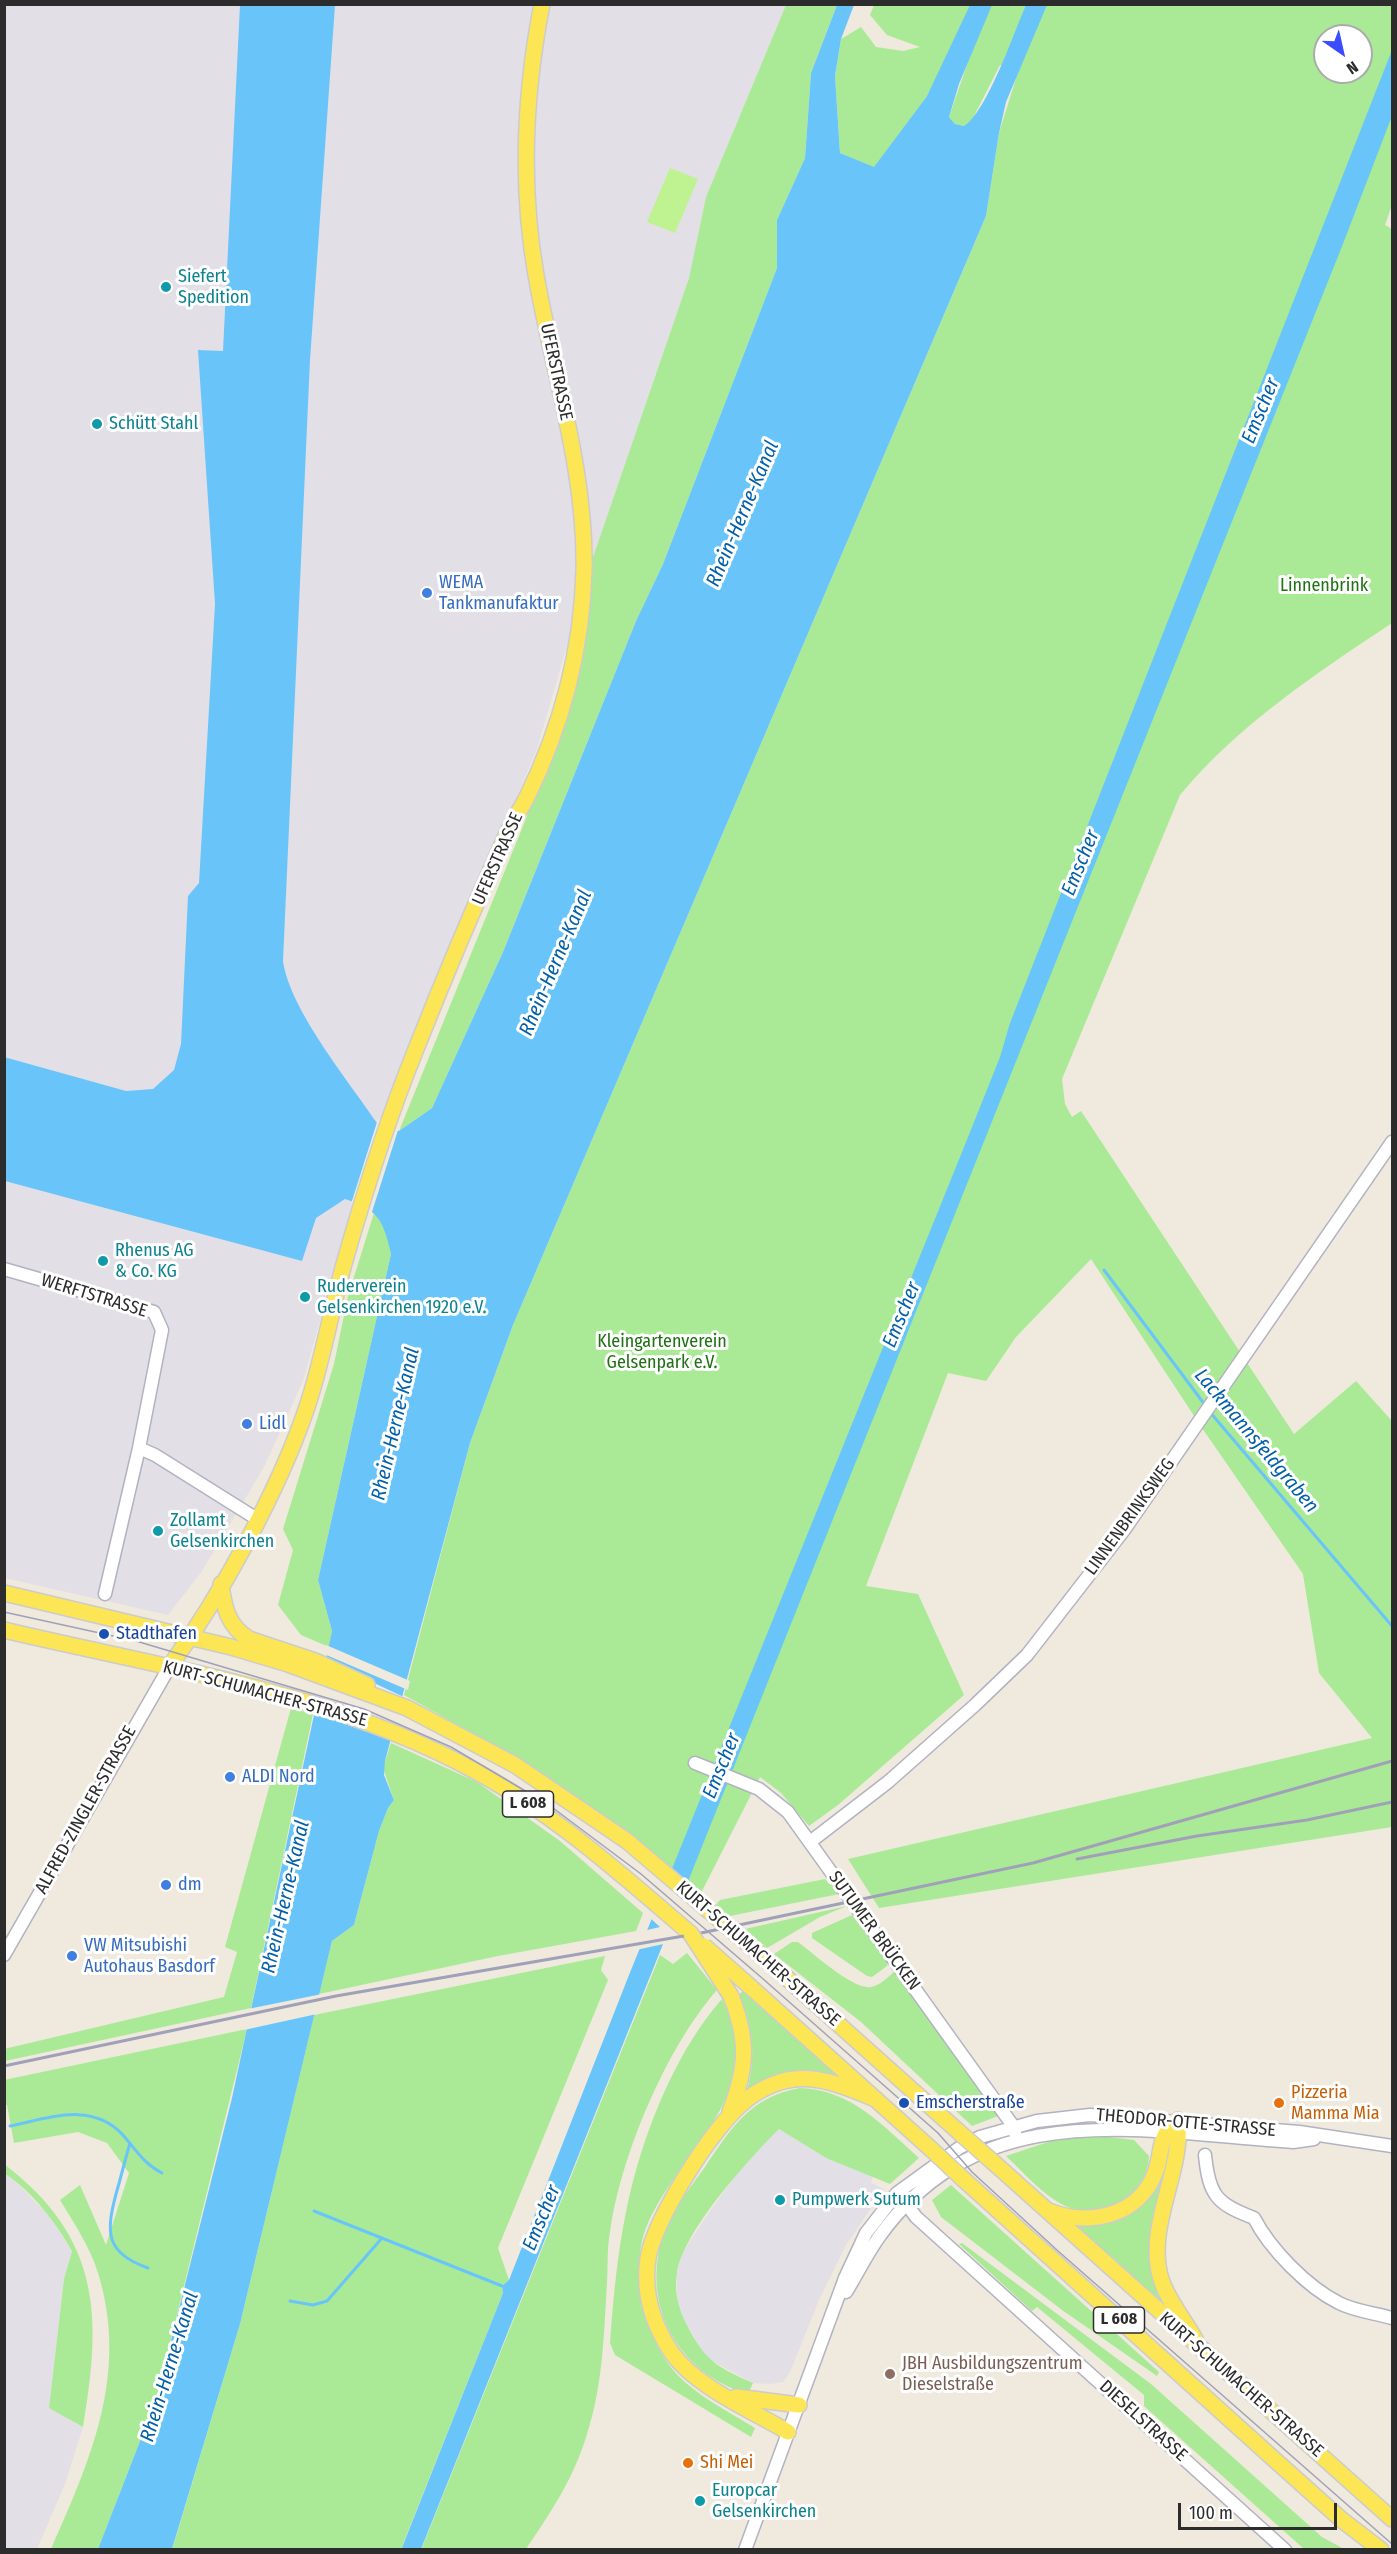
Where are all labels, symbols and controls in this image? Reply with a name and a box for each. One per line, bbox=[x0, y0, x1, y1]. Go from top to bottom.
north arrow bbox=[1313, 24, 1373, 84]
text: N bbox=[1343, 57, 1362, 78]
place label: Siefert Spedition bbox=[178, 266, 249, 308]
marker: Siefert Spedition bbox=[159, 280, 173, 294]
street label: UFERSTRASSE bbox=[535, 321, 577, 423]
water label: Emscher bbox=[1237, 375, 1285, 447]
place label: Schütt Stahl bbox=[109, 413, 198, 435]
marker: Schütt Stahl bbox=[90, 417, 104, 431]
water label: Rhein-Herne-Kanal bbox=[702, 438, 784, 590]
place label: WEMA Tankmanufaktur bbox=[439, 572, 559, 614]
park label: Linnenbrink bbox=[1280, 575, 1368, 597]
marker: WEMA Tankmanufaktur bbox=[420, 586, 434, 600]
street label: UFERSTRASSE bbox=[468, 809, 528, 909]
water label: Emscher bbox=[1057, 827, 1105, 899]
water label: Rhein-Herne-Kanal bbox=[515, 887, 597, 1039]
place label: Rhenus AG & Co. KG bbox=[115, 1240, 194, 1282]
marker: Rhenus AG & Co. KG bbox=[96, 1254, 110, 1268]
street label: WERFTSTRASSE bbox=[38, 1270, 150, 1322]
place label: Ruderverein Gelsenkirchen 1920 e.V. bbox=[317, 1276, 486, 1318]
water label: Emscher bbox=[878, 1279, 926, 1351]
marker: Ruderverein Gelsenkirchen 1920 e.V. bbox=[298, 1290, 312, 1304]
park label: Kleingartenverein Gelsenpark e.V. bbox=[597, 1331, 727, 1374]
water label: Rhein-Herne-Kanal bbox=[367, 1345, 425, 1503]
water label: Lackmannsfeldgraben bbox=[1189, 1364, 1323, 1518]
place label: Lidl bbox=[259, 1413, 286, 1435]
marker: Lidl bbox=[240, 1417, 254, 1431]
street label: LINNENBRINKSWEG bbox=[1080, 1454, 1180, 1580]
place label: Zollamt Gelsenkirchen bbox=[170, 1510, 274, 1552]
marker: Zollamt Gelsenkirchen bbox=[151, 1524, 165, 1538]
place label: Stadthafen bbox=[116, 1623, 197, 1645]
marker: Stadthafen bbox=[97, 1627, 111, 1641]
street label: KURT-SCHUMACHER-STRASSE bbox=[161, 1656, 369, 1732]
street label: ALFRED-ZINGLER-STRASSE bbox=[31, 1722, 141, 1898]
water label: Emscher bbox=[698, 1730, 746, 1802]
place label: ALDI Nord bbox=[242, 1766, 315, 1788]
marker: ALDI Nord bbox=[223, 1770, 237, 1784]
road number: L 608 bbox=[502, 1791, 554, 1817]
water label: Rhein-Herne-Kanal bbox=[257, 1818, 315, 1976]
street label: SUTUMER BRÜCKEN bbox=[824, 1867, 924, 1995]
place label: dm bbox=[178, 1874, 201, 1896]
street label: KURT-SCHUMACHER-STRASSE bbox=[671, 1877, 845, 2031]
marker: dm bbox=[159, 1878, 173, 1892]
place label: VW Mitsubishi Autohaus Basdorf bbox=[84, 1935, 215, 1978]
marker: VW Mitsubishi Autohaus Basdorf bbox=[65, 1949, 79, 1963]
place label: Pizzeria Mamma Mia bbox=[1291, 2082, 1380, 2124]
place label: Emscherstraße bbox=[916, 2092, 1025, 2114]
marker: Emscherstraße bbox=[897, 2096, 911, 2110]
marker: Pizzeria Mamma Mia bbox=[1272, 2096, 1286, 2110]
street label: THEODOR-OTTE-STRASSE bbox=[1095, 2104, 1277, 2142]
water label: Emscher bbox=[518, 2182, 566, 2254]
place label: Pumpwerk Sutum bbox=[792, 2189, 921, 2211]
marker: Pumpwerk Sutum bbox=[773, 2193, 787, 2207]
water label: Rhein-Herne-Kanal bbox=[136, 2289, 204, 2445]
road number: L 608 bbox=[1094, 2307, 1144, 2333]
street label: KURT-SCHUMACHER-STRASSE bbox=[1154, 2308, 1328, 2462]
place label: JBH Ausbildungszentrum Dieselstraße bbox=[902, 2353, 1083, 2396]
marker: JBH Ausbildungszentrum Dieselstraße bbox=[883, 2367, 897, 2381]
street label: DIESELSTRASSE bbox=[1095, 2376, 1191, 2466]
place label: Shi Mei bbox=[700, 2452, 753, 2474]
marker: Shi Mei bbox=[681, 2456, 695, 2470]
place label: Europcar Gelsenkirchen bbox=[712, 2480, 816, 2522]
scale bar bbox=[1181, 2491, 1340, 2529]
marker: Europcar Gelsenkirchen bbox=[693, 2494, 707, 2508]
text: 100 m bbox=[1189, 2502, 1233, 2524]

